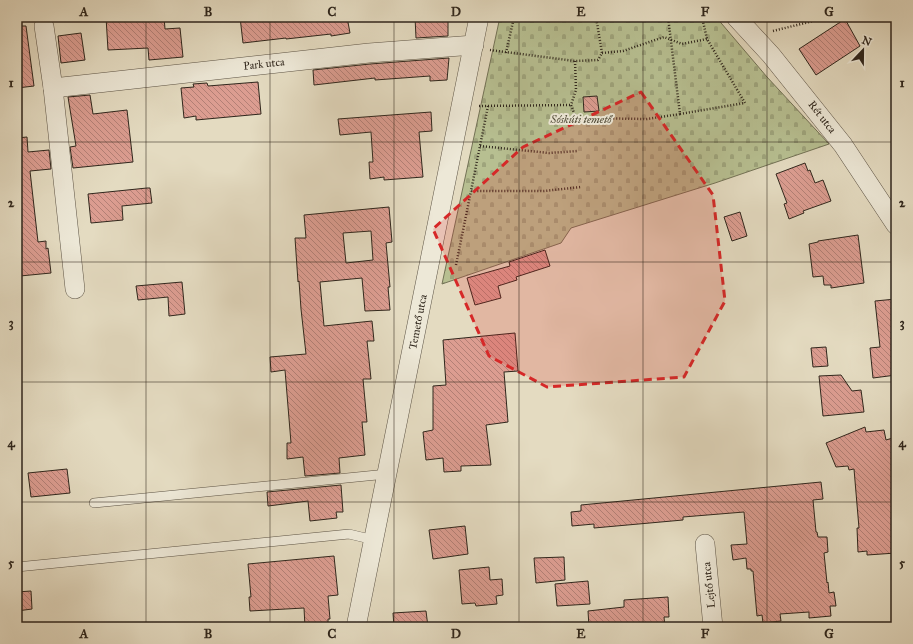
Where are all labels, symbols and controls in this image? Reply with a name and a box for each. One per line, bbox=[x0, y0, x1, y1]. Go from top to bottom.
text: A bbox=[79, 4, 89, 20]
text: B bbox=[204, 4, 213, 20]
text: C bbox=[328, 4, 337, 20]
text: D bbox=[451, 4, 461, 20]
text: E bbox=[576, 4, 586, 20]
text: F bbox=[701, 4, 710, 20]
text: G bbox=[824, 4, 834, 20]
north arrow bbox=[843, 30, 883, 70]
text: N bbox=[860, 33, 874, 49]
street label: Park utca bbox=[243, 55, 286, 73]
text: 1 bbox=[8, 75, 14, 91]
text: 1 bbox=[899, 75, 905, 91]
street label: Rét utca bbox=[805, 98, 839, 136]
park label: Sóskúti temető bbox=[549, 113, 613, 126]
text: 2 bbox=[8, 195, 15, 211]
text: 2 bbox=[899, 195, 906, 211]
street label: Temető utca bbox=[406, 293, 430, 351]
text: 3 bbox=[8, 315, 14, 331]
text: 3 bbox=[899, 315, 905, 331]
text: 4 bbox=[7, 435, 15, 451]
text: 4 bbox=[898, 435, 906, 451]
text: 5 bbox=[8, 555, 15, 571]
text: 5 bbox=[899, 555, 906, 571]
street label: Lejtő utca bbox=[700, 561, 718, 609]
text: A bbox=[79, 626, 89, 642]
text: B bbox=[204, 626, 213, 642]
text: C bbox=[328, 626, 337, 642]
text: D bbox=[451, 626, 461, 642]
text: E bbox=[576, 626, 586, 642]
text: F bbox=[701, 626, 710, 642]
text: G bbox=[824, 626, 834, 642]

